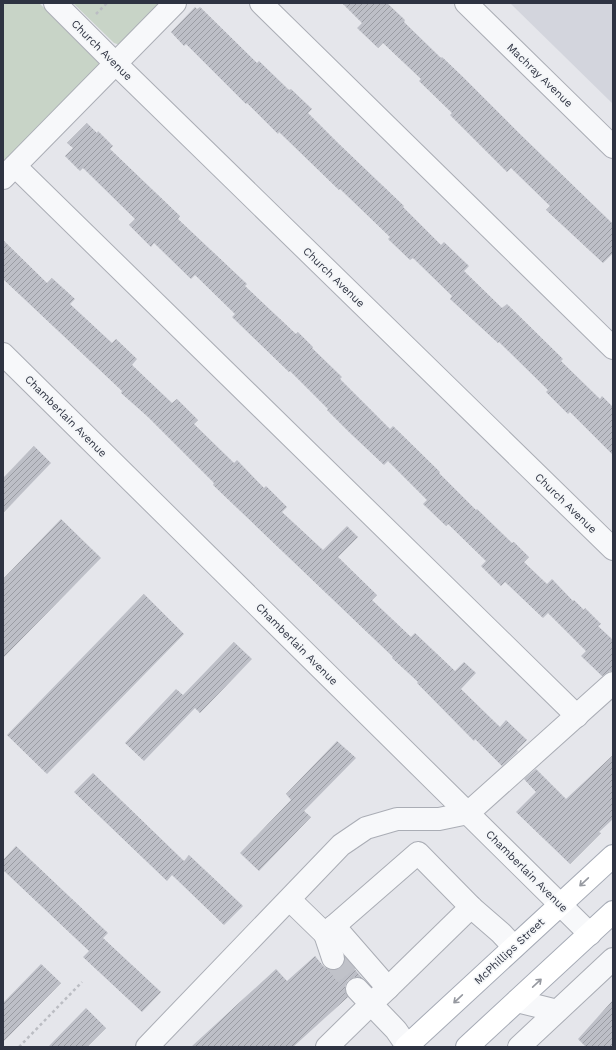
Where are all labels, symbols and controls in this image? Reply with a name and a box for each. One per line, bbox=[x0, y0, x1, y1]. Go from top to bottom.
street label: Church Avenue bbox=[69, 17, 135, 83]
street label: Machray Avenue bbox=[504, 41, 575, 110]
street label: Church Avenue bbox=[300, 245, 367, 310]
street label: Chamberlain Avenue bbox=[22, 373, 109, 460]
street label: Church Avenue bbox=[532, 471, 599, 536]
street label: Chamberlain Avenue bbox=[253, 601, 340, 688]
street label: Chamberlain Avenue bbox=[483, 828, 570, 915]
one-way arrow bbox=[579, 877, 589, 887]
street label: McPhillips Street bbox=[472, 915, 547, 987]
one-way arrow bbox=[532, 978, 542, 987]
one-way arrow bbox=[453, 994, 463, 1004]

